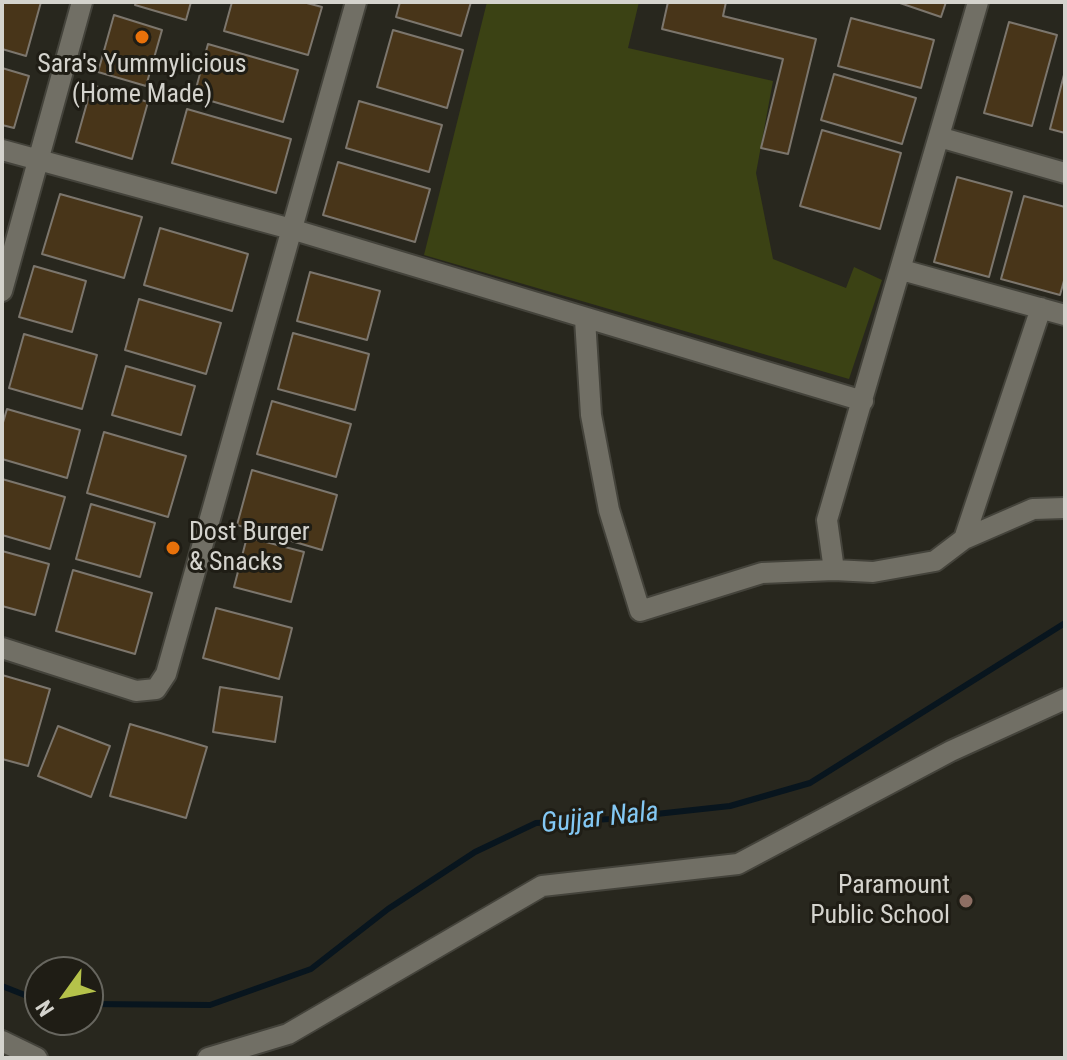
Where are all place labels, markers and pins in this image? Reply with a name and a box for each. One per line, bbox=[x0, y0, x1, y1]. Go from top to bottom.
marker: Sara's Yummylicious (Home Made) bbox=[133, 28, 151, 46]
place label: Sara's Yummylicious (Home Made) bbox=[37, 49, 247, 110]
place label: Dost Burger & Snacks bbox=[189, 517, 310, 578]
marker: Dost Burger & Snacks bbox=[164, 539, 182, 557]
place label: Paramount Public School bbox=[810, 870, 950, 932]
marker: Paramount Public School bbox=[957, 892, 975, 910]

